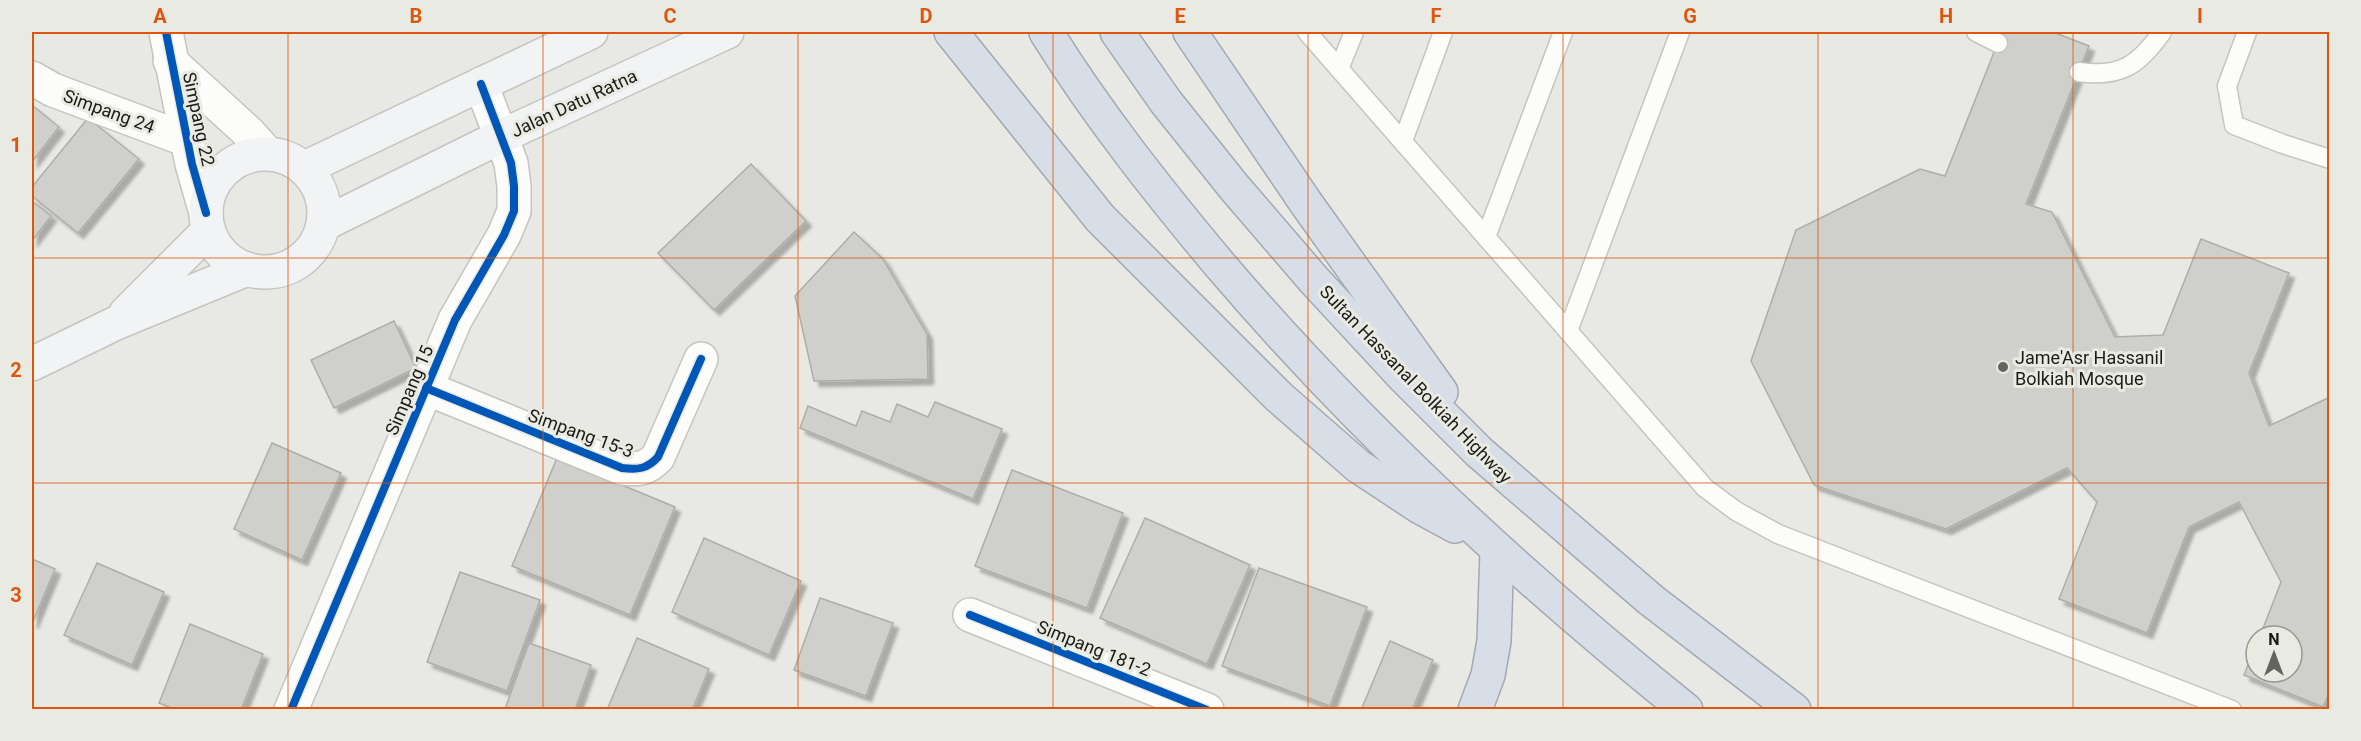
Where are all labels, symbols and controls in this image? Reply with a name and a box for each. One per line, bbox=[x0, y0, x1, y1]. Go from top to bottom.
text: A bbox=[153, 4, 167, 28]
text: B bbox=[410, 4, 422, 28]
text: C bbox=[663, 4, 677, 28]
text: D bbox=[920, 4, 933, 28]
text: E bbox=[1174, 4, 1186, 28]
text: F bbox=[1431, 4, 1442, 28]
text: G bbox=[1683, 4, 1697, 28]
text: H bbox=[1939, 4, 1953, 28]
text: I bbox=[2197, 4, 2203, 28]
street label: Jalan Datu Ratna bbox=[508, 65, 640, 141]
street label: Simpang 22 bbox=[179, 70, 219, 168]
street label: Simpang 24 bbox=[61, 85, 157, 137]
text: 1 bbox=[10, 133, 22, 157]
street label: Sultan Hassanal Bolkiah Highway bbox=[1316, 281, 1517, 488]
street label: Simpang 15 bbox=[381, 342, 437, 438]
place label: Jame'Asr Hassanil Bolkiah Mosque bbox=[2015, 347, 2163, 389]
text: 2 bbox=[10, 358, 22, 382]
marker: Jame'Asr Hassanil Bolkiah Mosque bbox=[1996, 360, 2010, 374]
street label: Simpang 15-3 bbox=[525, 404, 637, 462]
text: 3 bbox=[10, 583, 22, 607]
street label: Simpang 181-2 bbox=[1034, 616, 1154, 680]
north arrow bbox=[2244, 624, 2304, 684]
text: N bbox=[2268, 630, 2280, 649]

